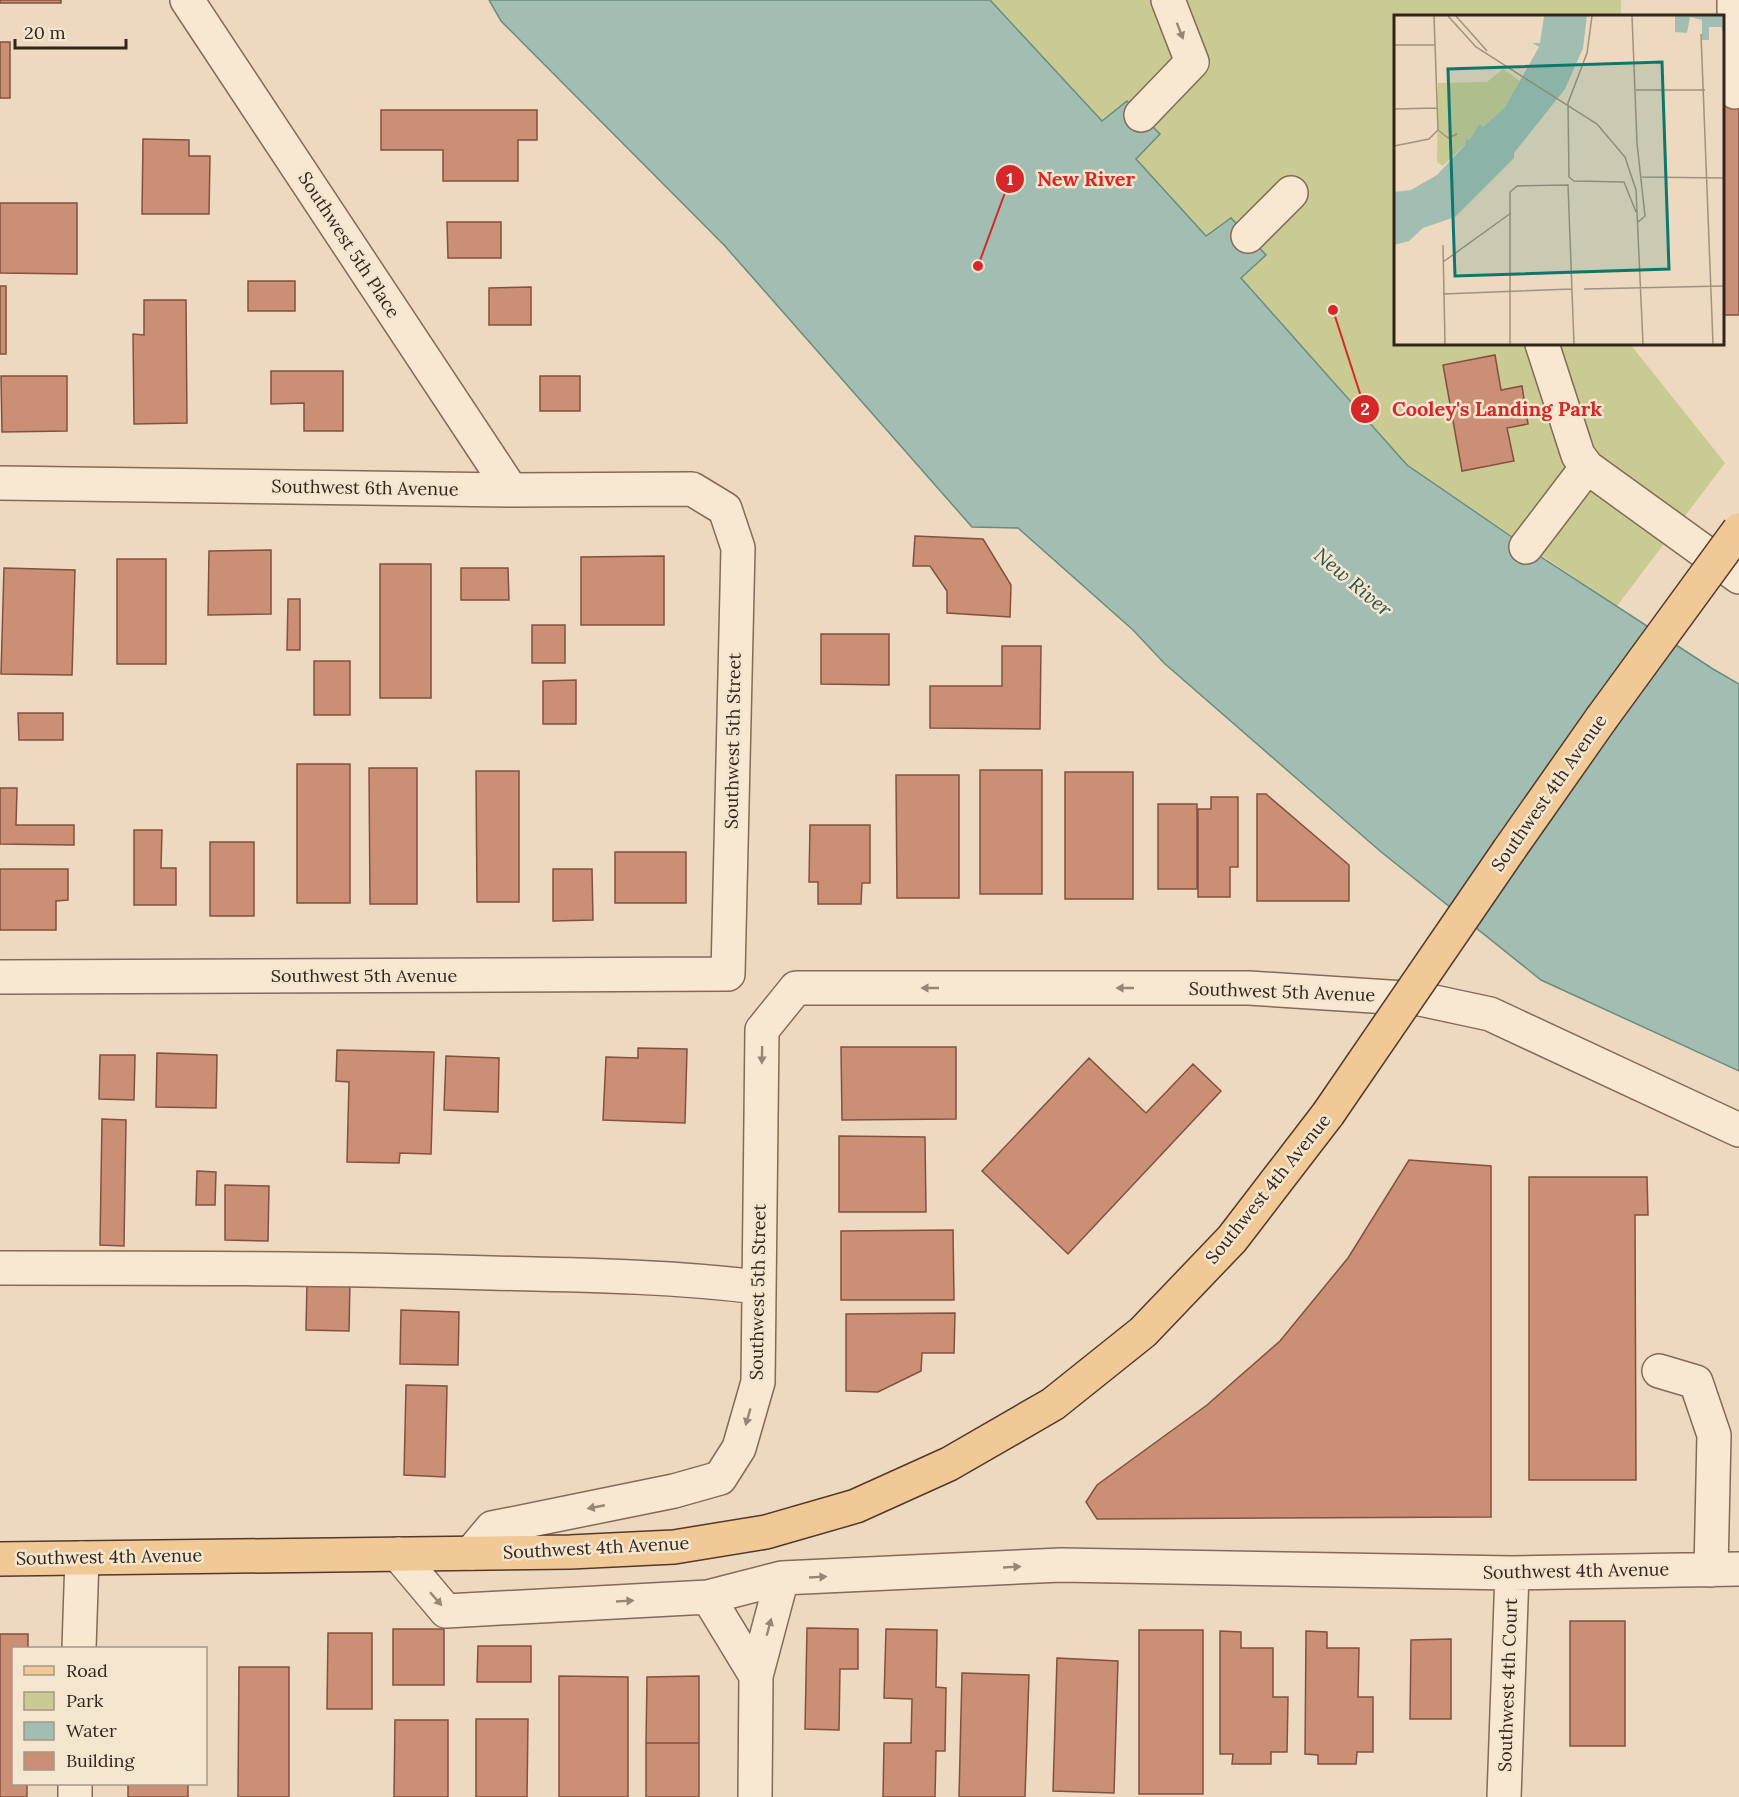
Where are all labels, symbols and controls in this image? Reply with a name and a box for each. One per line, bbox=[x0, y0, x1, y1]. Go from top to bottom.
scale bar bbox=[15, 12, 126, 50]
inset map bbox=[1394, 15, 1724, 345]
text: 20 m bbox=[24, 21, 66, 44]
one-way arrow bbox=[1176, 22, 1186, 40]
callout: New River bbox=[995, 160, 1147, 198]
text: New River bbox=[1037, 166, 1135, 191]
street label: Southwest 5th Place bbox=[294, 167, 405, 322]
text: 1 bbox=[1006, 167, 1014, 190]
callout: Cooley's Landing Park bbox=[1350, 390, 1614, 428]
text: Cooley's Landing Park bbox=[1392, 396, 1602, 421]
text: 2 bbox=[1360, 397, 1370, 420]
street label: Southwest 6th Avenue bbox=[271, 474, 459, 501]
water label: New River bbox=[1309, 542, 1398, 622]
street label: Southwest 5th Street bbox=[719, 653, 746, 829]
street label: Southwest 4th Avenue bbox=[1486, 710, 1612, 876]
street label: Southwest 5th Avenue bbox=[271, 964, 458, 987]
street label: Southwest 5th Avenue bbox=[1188, 977, 1376, 1006]
one-way arrow bbox=[920, 983, 939, 993]
one-way arrow bbox=[1115, 983, 1134, 993]
one-way arrow bbox=[757, 1046, 766, 1065]
street label: Southwest 4th Avenue bbox=[1200, 1109, 1335, 1268]
street label: Southwest 5th Street bbox=[744, 1204, 771, 1380]
one-way arrow bbox=[743, 1408, 752, 1426]
one-way arrow bbox=[587, 1503, 606, 1512]
street label: Southwest 4th Avenue bbox=[502, 1531, 690, 1564]
street label: Southwest 4th Avenue bbox=[16, 1543, 203, 1570]
street label: Southwest 4th Avenue bbox=[1483, 1557, 1670, 1584]
one-way arrow bbox=[1003, 1563, 1022, 1572]
one-way arrow bbox=[808, 1572, 827, 1581]
one-way arrow bbox=[429, 1591, 442, 1606]
one-way arrow bbox=[616, 1597, 635, 1606]
street label: Southwest 4th Court bbox=[1493, 1598, 1522, 1772]
one-way arrow bbox=[765, 1618, 774, 1636]
legend bbox=[12, 1647, 207, 1785]
text: Road bbox=[66, 1659, 108, 1682]
text: Park bbox=[66, 1689, 104, 1712]
text: Water bbox=[66, 1719, 117, 1742]
text: Building bbox=[66, 1749, 136, 1772]

